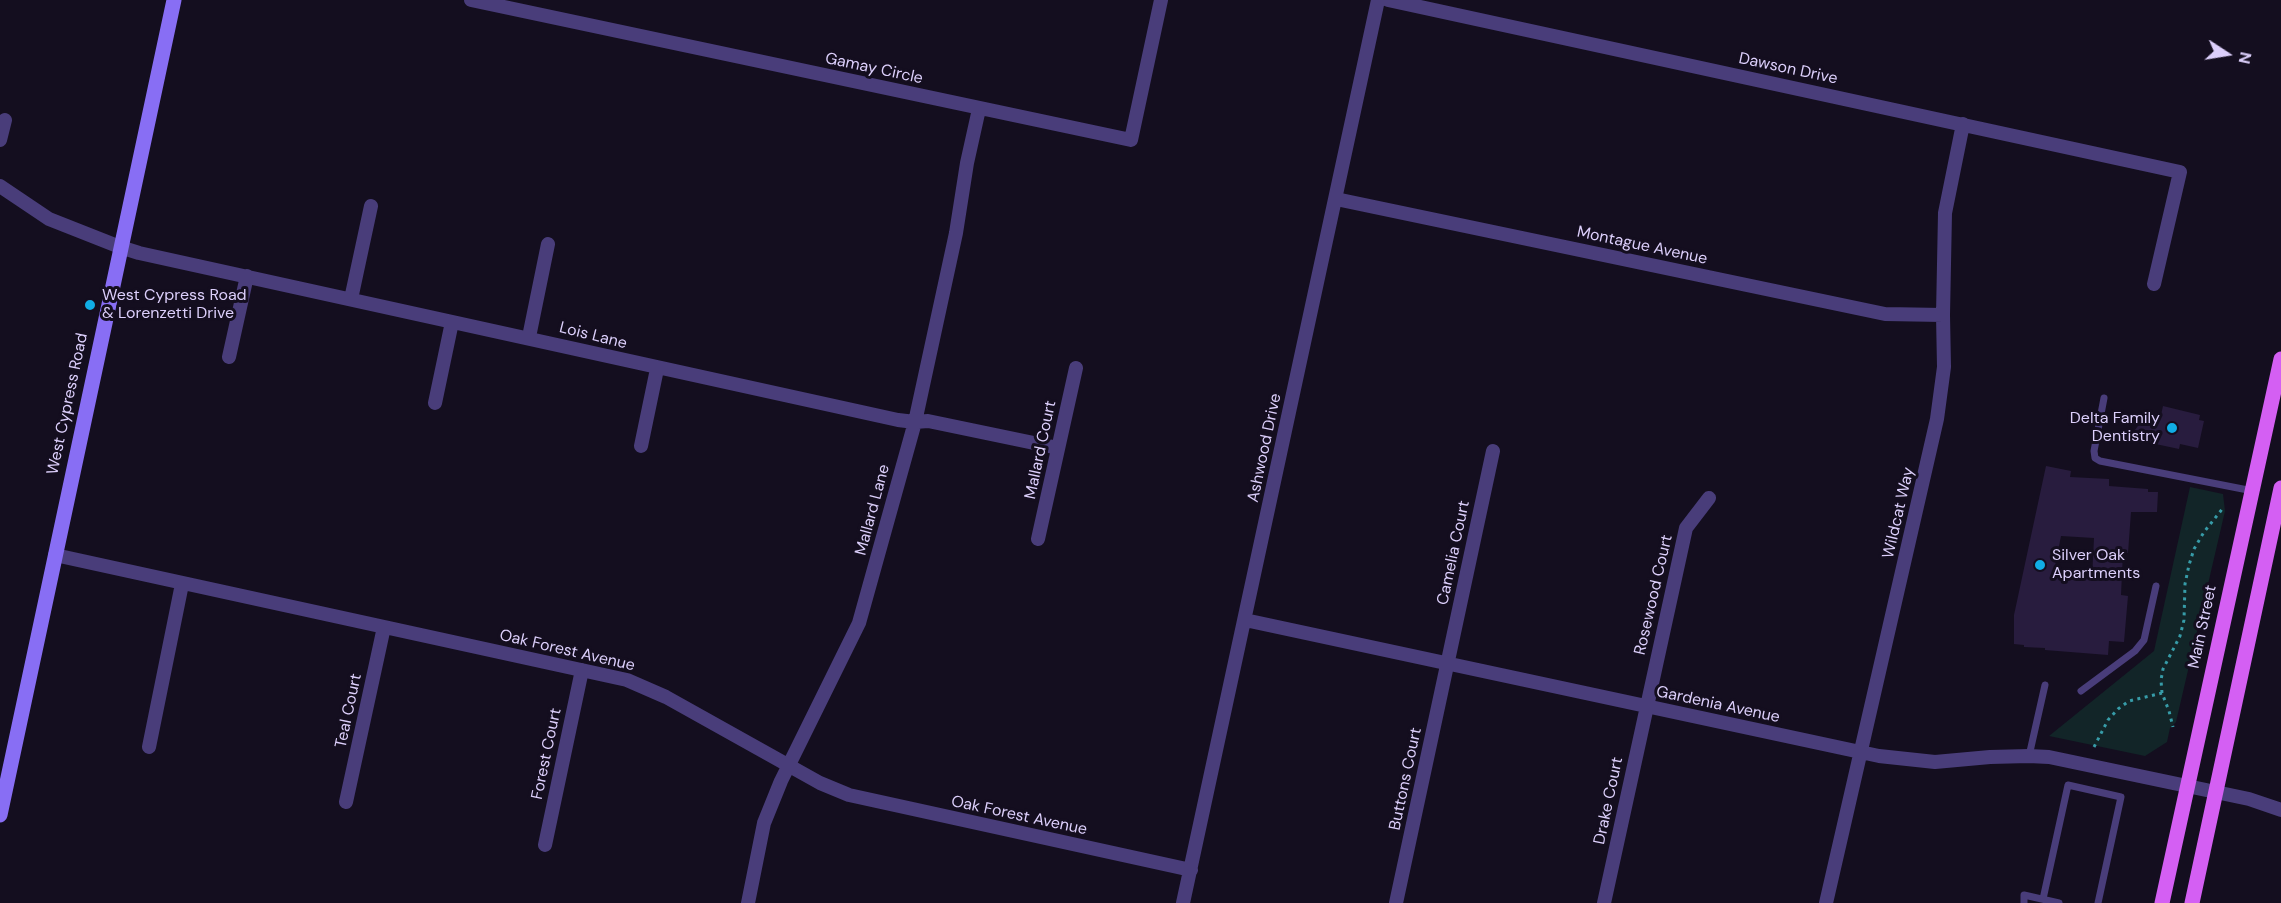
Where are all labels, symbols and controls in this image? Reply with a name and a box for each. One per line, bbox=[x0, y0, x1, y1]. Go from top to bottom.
north arrow bbox=[2197, 24, 2257, 84]
street label: Gamay Circle bbox=[823, 49, 925, 89]
street label: Dawson Drive bbox=[1737, 49, 1839, 89]
text: N bbox=[2234, 50, 2257, 66]
street label: Montague Avenue bbox=[1575, 223, 1709, 269]
place label: West Cypress Road & Lorenzetti Drive bbox=[102, 286, 247, 324]
marker: West Cypress Road & Lorenzetti Drive bbox=[83, 298, 97, 312]
street label: Lois Lane bbox=[557, 318, 629, 354]
street label: West Cypress Road bbox=[44, 331, 92, 477]
street label: Ashwood Drive bbox=[1244, 392, 1286, 504]
street label: Mallard Court bbox=[1021, 399, 1061, 501]
place label: Delta Family Dentistry bbox=[2070, 409, 2160, 447]
marker: Delta Family Dentistry bbox=[2165, 421, 2179, 435]
street label: Mallard Lane bbox=[852, 462, 894, 558]
street label: Wildcat Way bbox=[1879, 465, 1919, 561]
street label: Camelia Court bbox=[1434, 499, 1474, 607]
street label: Rosewood Court bbox=[1631, 533, 1677, 657]
place label: Silver Oak Apartments bbox=[2052, 546, 2140, 584]
marker: Silver Oak Apartments bbox=[2033, 558, 2047, 572]
street label: Main Street bbox=[2185, 584, 2221, 670]
street label: Oak Forest Avenue bbox=[497, 626, 637, 676]
street label: Teal Court bbox=[332, 672, 366, 750]
street label: Gardenia Avenue bbox=[1654, 683, 1782, 727]
street label: Forest Court bbox=[528, 707, 566, 801]
street label: Buttons Court bbox=[1386, 726, 1426, 832]
street label: Drake Court bbox=[1590, 756, 1628, 846]
street label: Oak Forest Avenue bbox=[949, 792, 1089, 840]

